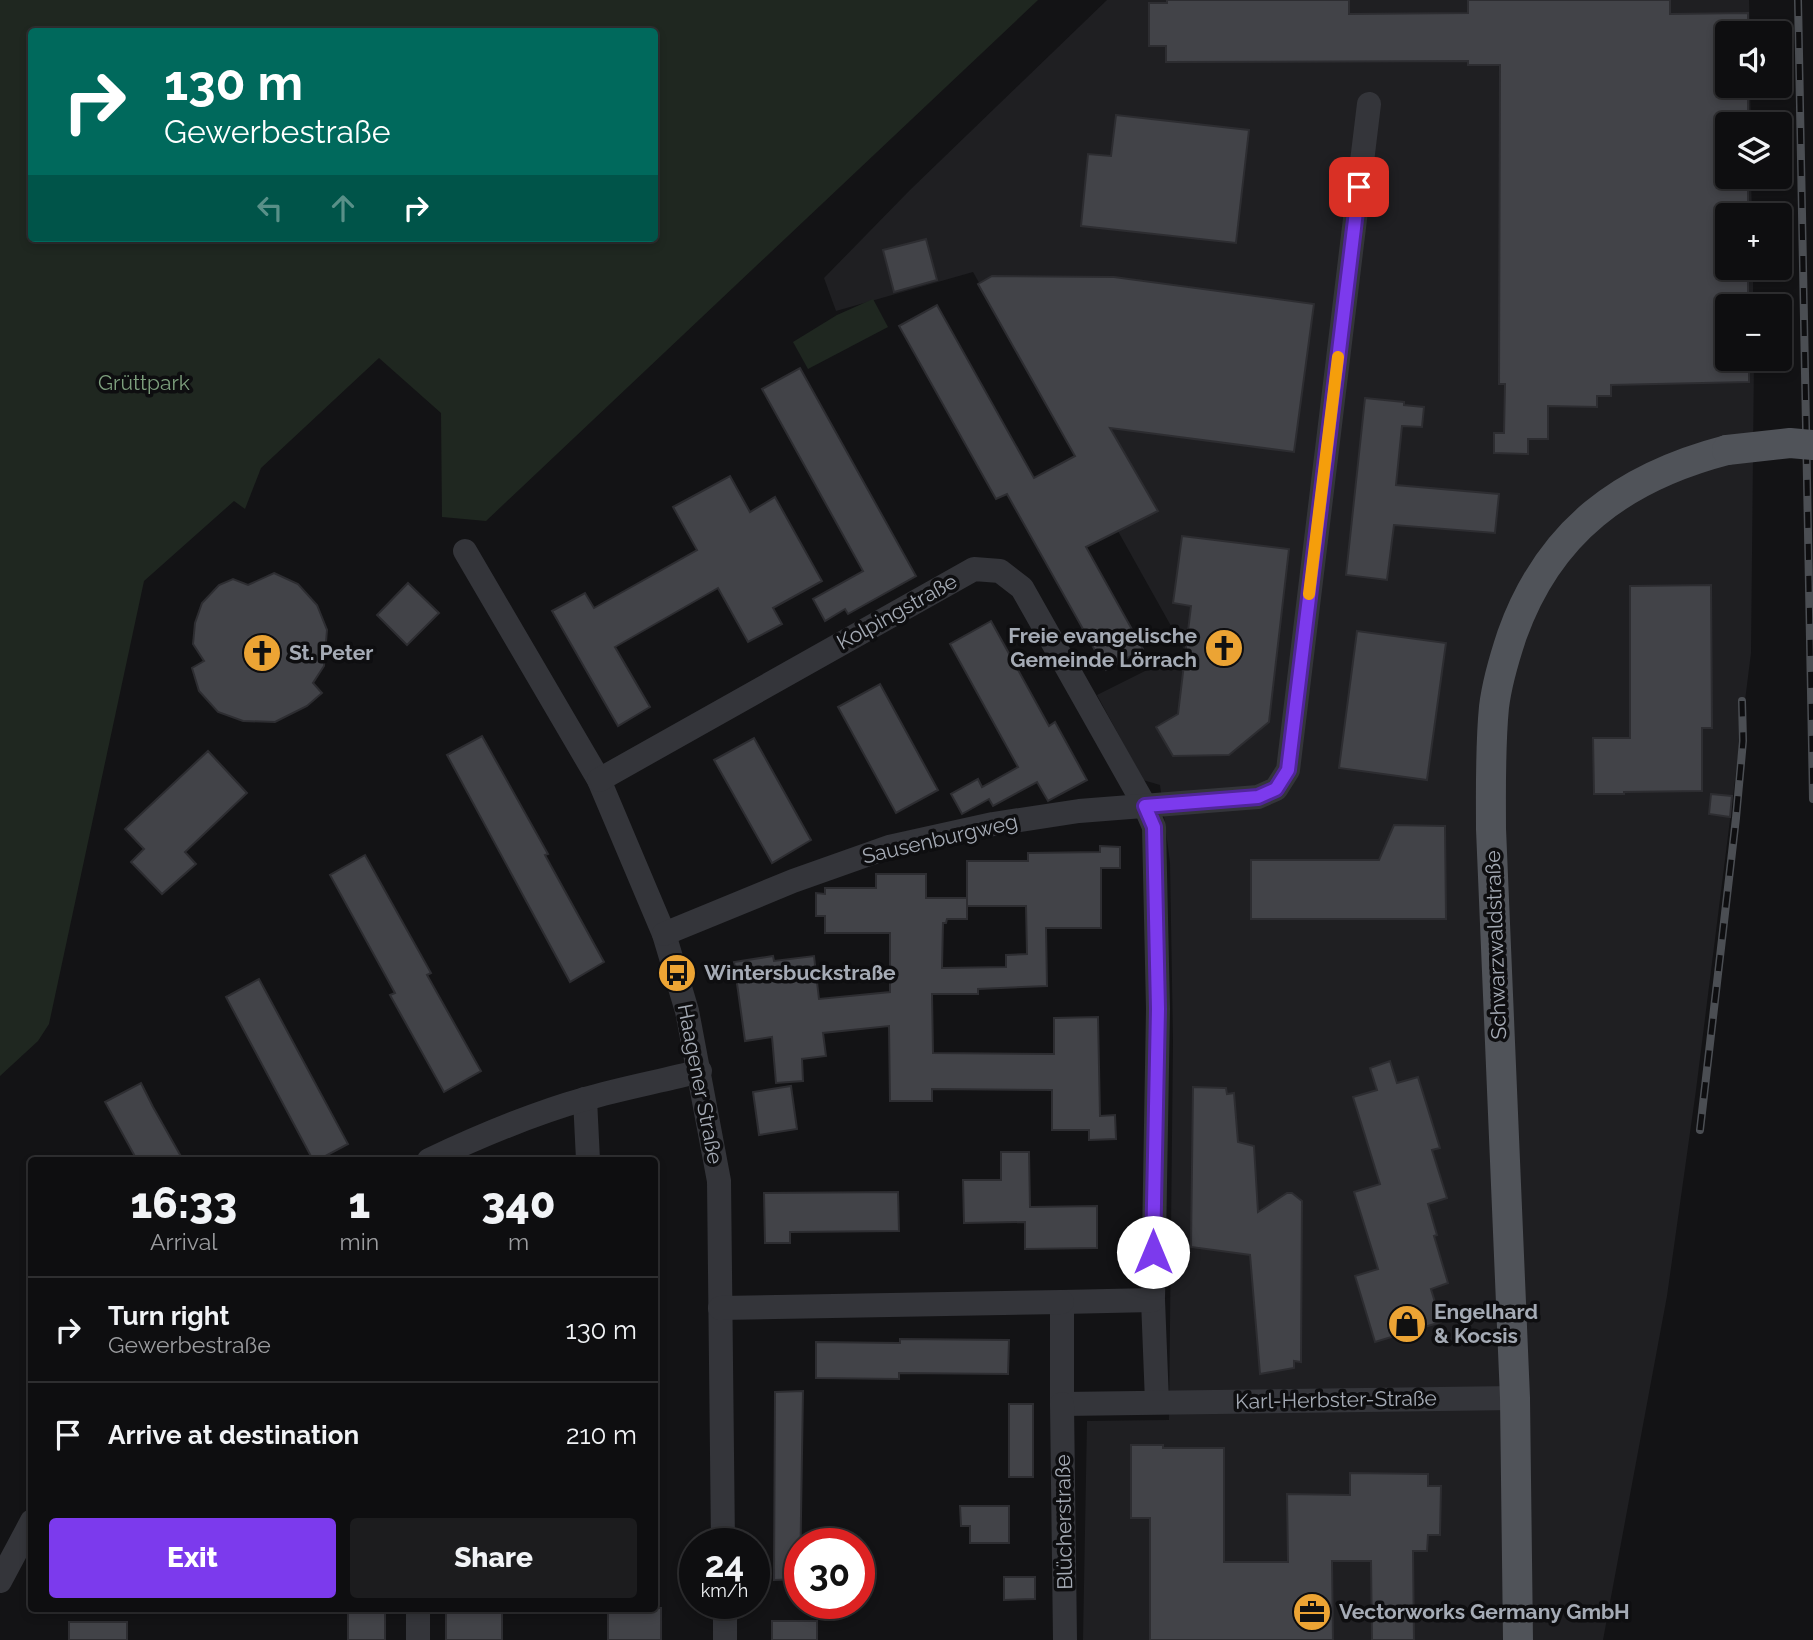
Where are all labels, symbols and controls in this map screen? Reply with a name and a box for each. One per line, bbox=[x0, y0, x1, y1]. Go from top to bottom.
map controls bbox=[1715, 21, 1792, 371]
button: sound bbox=[1715, 21, 1792, 98]
text: 130 m bbox=[164, 54, 303, 111]
icon: right bbox=[49, 56, 140, 147]
button: layers bbox=[1715, 112, 1792, 189]
text: Gewerbestraße bbox=[164, 113, 390, 150]
pin bbox=[1329, 157, 1389, 217]
icon: arrive bbox=[1340, 168, 1378, 206]
icon: left bbox=[251, 189, 289, 227]
icon: ahead bbox=[324, 189, 362, 227]
icon: right bbox=[397, 189, 435, 227]
button: + bbox=[1715, 203, 1792, 280]
button: − bbox=[1715, 294, 1792, 371]
park label: Grüttpark bbox=[98, 370, 190, 395]
street label: Kolpingstraße bbox=[832, 568, 961, 655]
place label: Freie evangelische Gemeinde Lörrach bbox=[1008, 623, 1197, 672]
church icon: Freie evangelische Gemeinde Lörrach bbox=[1203, 627, 1245, 669]
church icon: St. Peter bbox=[241, 632, 283, 674]
place label: St. Peter bbox=[289, 640, 373, 665]
street label: Sausenburgweg bbox=[860, 808, 1020, 869]
street label: Schwarzwaldstraße bbox=[1480, 850, 1511, 1040]
bus stop icon: Wintersbuckstraße bbox=[656, 952, 698, 994]
place label: Wintersbuckstraße bbox=[704, 960, 896, 985]
street label: Haagener Straße bbox=[673, 1002, 728, 1166]
text: 16:33 bbox=[130, 1179, 237, 1228]
text: 1 bbox=[348, 1179, 370, 1228]
text: 340 bbox=[482, 1179, 556, 1228]
position arrow bbox=[1116, 1215, 1190, 1289]
text: Arrival bbox=[150, 1228, 217, 1255]
text: min bbox=[340, 1228, 379, 1255]
text: m bbox=[508, 1228, 529, 1255]
place label: Engelhard & Kocsis bbox=[1434, 1299, 1538, 1348]
text: Turn right bbox=[108, 1301, 229, 1331]
shop icon: Engelhard & Kocsis bbox=[1386, 1303, 1428, 1345]
icon: right bbox=[49, 1311, 87, 1349]
text: 130 m bbox=[566, 1315, 637, 1345]
text: Gewerbestraße bbox=[108, 1331, 271, 1358]
street label: Karl-Herbster-Straße bbox=[1235, 1385, 1437, 1414]
icon: arrive bbox=[49, 1416, 87, 1454]
text: Arrive at destination bbox=[108, 1420, 359, 1450]
text: 210 m bbox=[566, 1420, 637, 1450]
street label: Blücherstraße bbox=[1050, 1454, 1077, 1590]
button: Exit bbox=[49, 1518, 336, 1598]
button: Share bbox=[350, 1518, 637, 1598]
speed limit sign: 30 bbox=[784, 1528, 875, 1619]
text: 24 bbox=[705, 1544, 744, 1585]
text: km/h bbox=[701, 1580, 748, 1601]
office icon: Vectorworks Germany GmbH bbox=[1291, 1591, 1333, 1633]
place label: Vectorworks Germany GmbH bbox=[1339, 1599, 1630, 1624]

